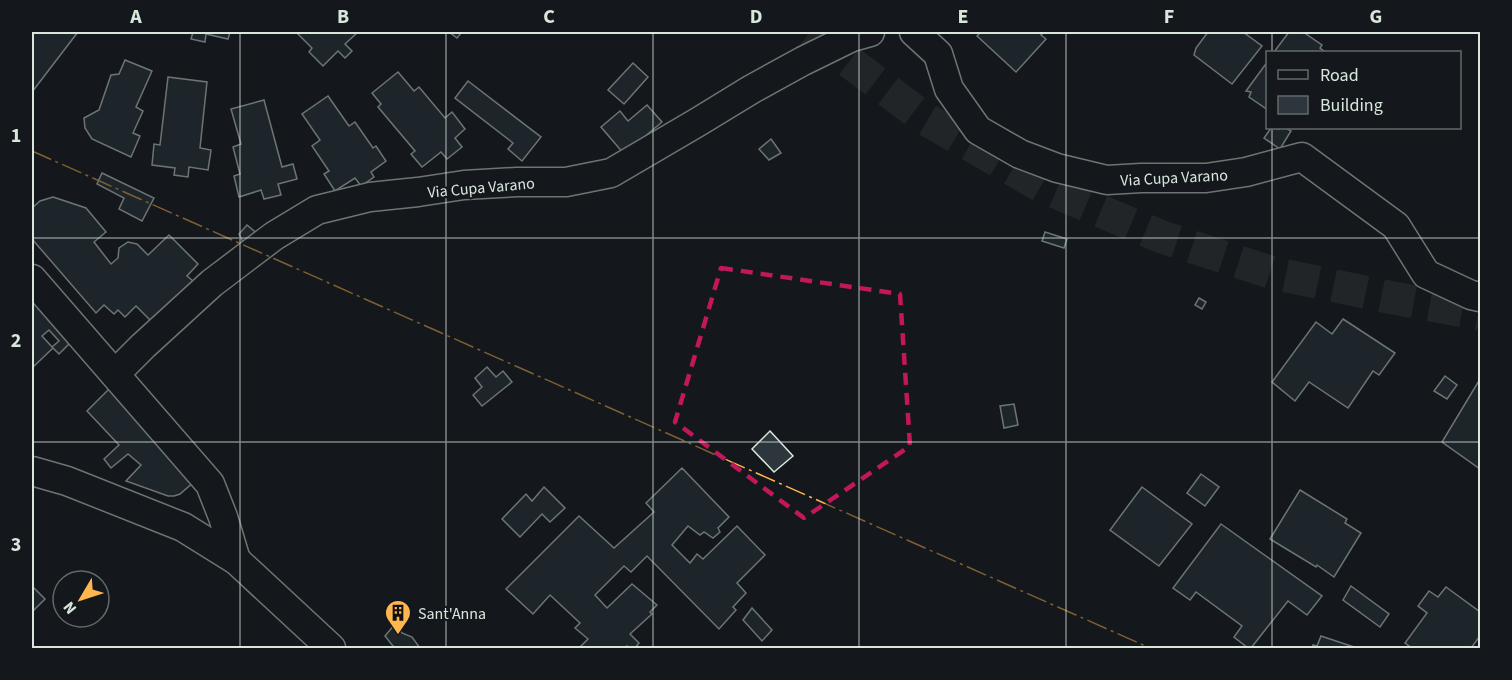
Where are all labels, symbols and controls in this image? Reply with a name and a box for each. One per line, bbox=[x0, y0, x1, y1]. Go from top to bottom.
text: A bbox=[129, 3, 142, 31]
text: B bbox=[337, 3, 349, 31]
text: C bbox=[543, 3, 555, 31]
text: D bbox=[750, 3, 762, 31]
text: E bbox=[958, 3, 968, 31]
text: F bbox=[1164, 3, 1174, 31]
text: G bbox=[1370, 3, 1382, 31]
legend bbox=[1266, 51, 1461, 129]
text: Road bbox=[1320, 63, 1359, 88]
text: Building bbox=[1320, 93, 1383, 118]
text: 1 bbox=[11, 122, 21, 150]
street label: Via Cupa Varano bbox=[1120, 164, 1228, 192]
street label: Via Cupa Varano bbox=[427, 172, 536, 204]
text: 2 bbox=[11, 327, 21, 355]
text: 3 bbox=[11, 531, 21, 559]
north arrow bbox=[51, 569, 111, 629]
text: N bbox=[58, 597, 82, 619]
building icon: Sant'Anna bbox=[383, 598, 413, 636]
place label: Sant'Anna bbox=[418, 603, 486, 625]

